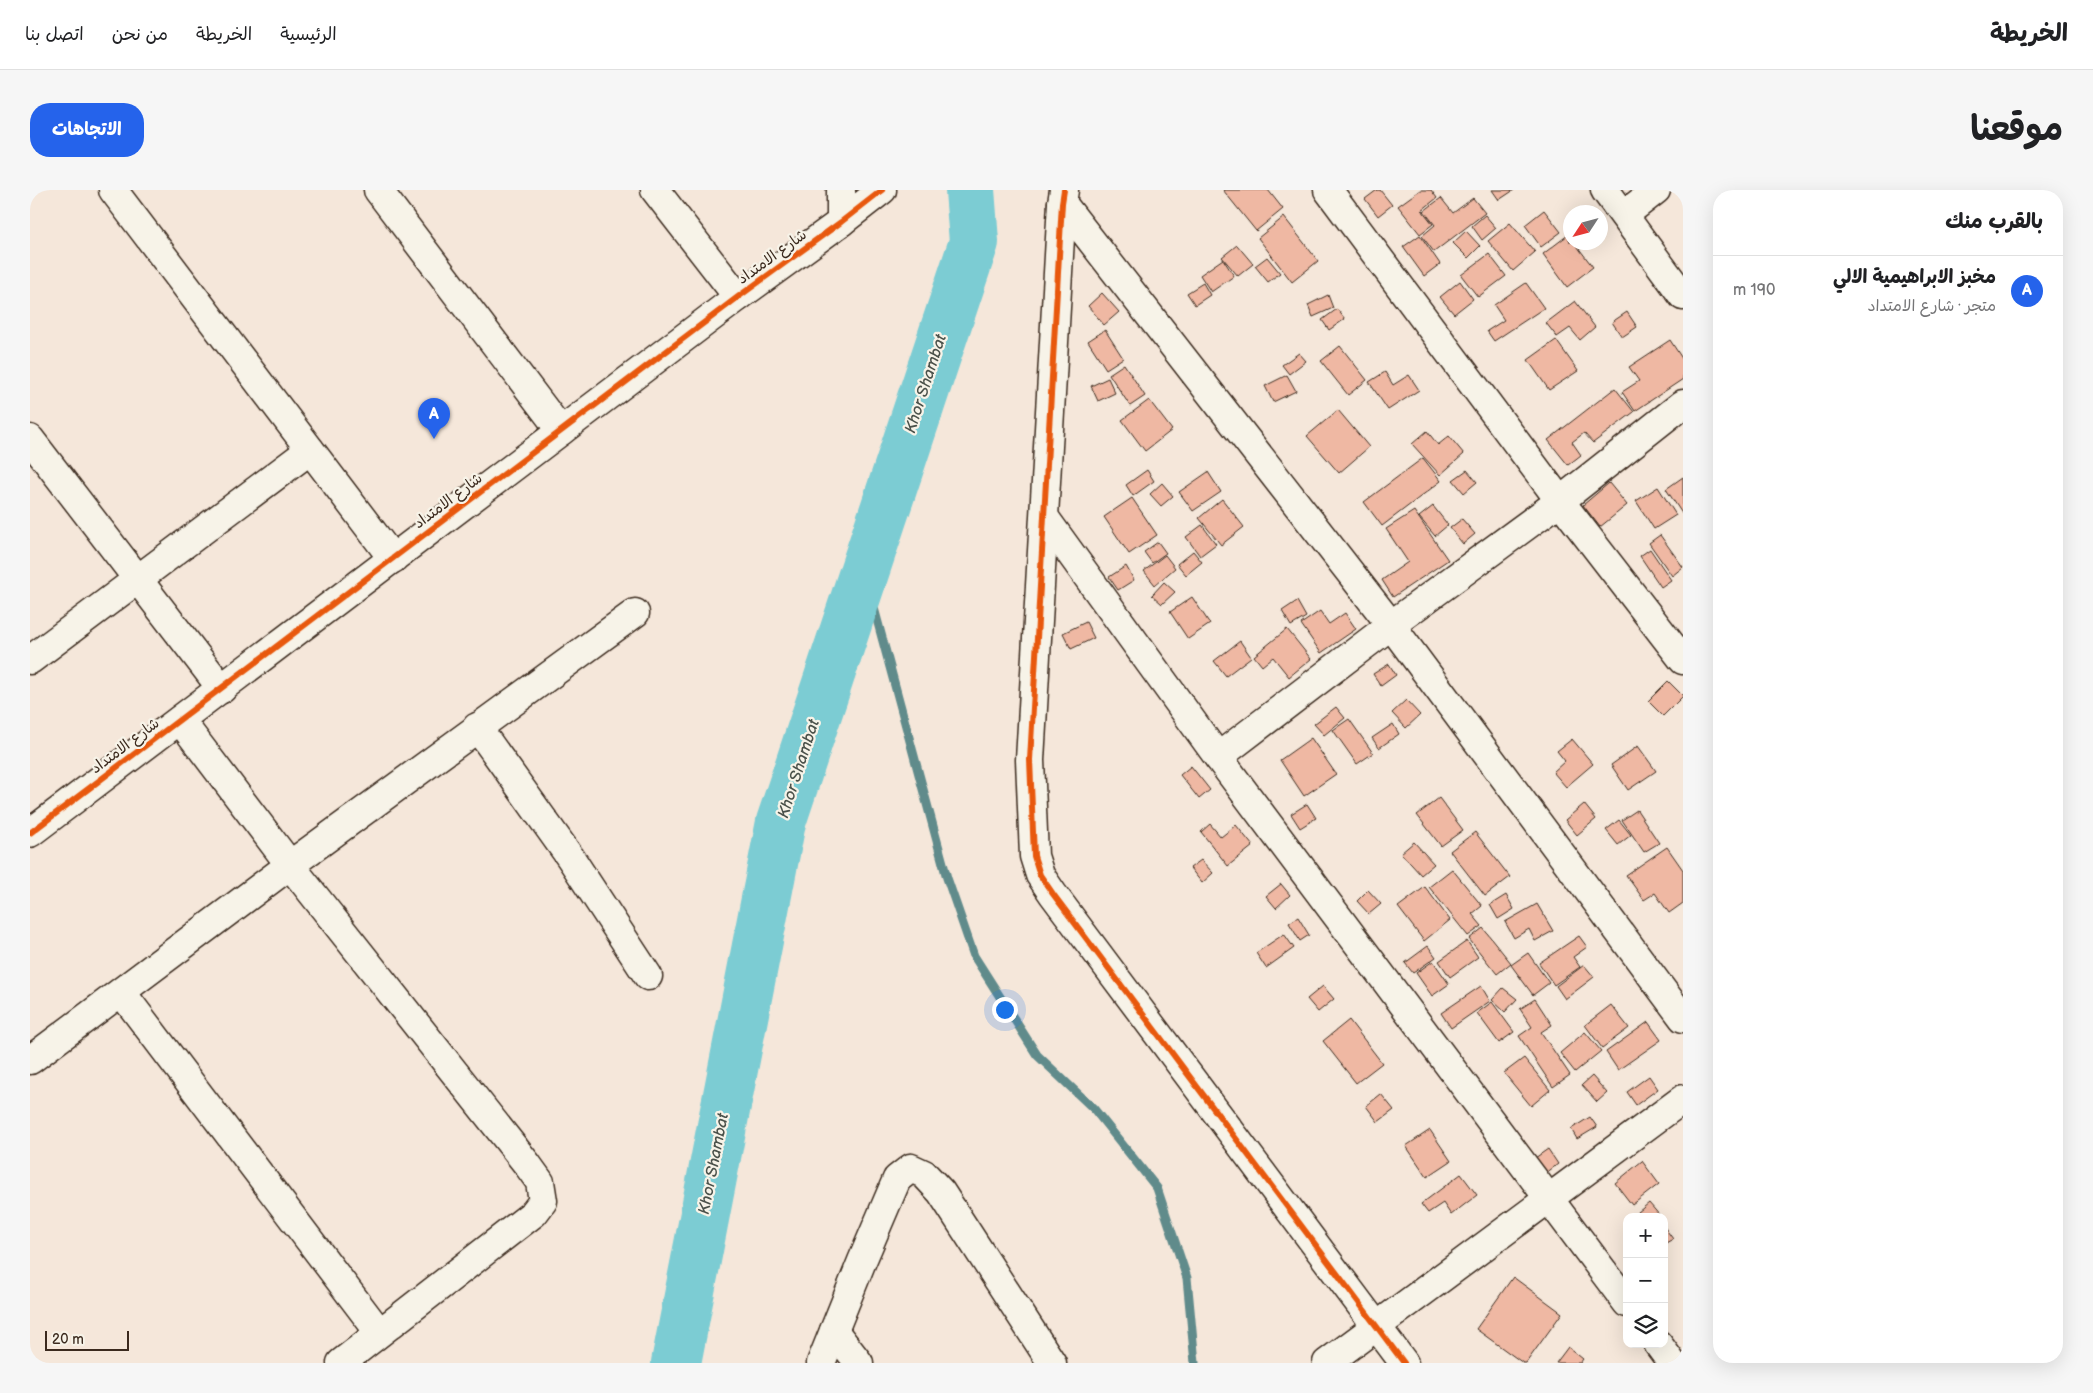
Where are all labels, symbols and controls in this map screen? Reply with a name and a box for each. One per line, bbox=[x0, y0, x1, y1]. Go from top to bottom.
text: الخريطة bbox=[1990, 19, 2068, 48]
text: اتصل بنا bbox=[25, 24, 84, 45]
text: من نحن bbox=[112, 24, 168, 45]
text: الخريطة bbox=[196, 24, 252, 45]
text: الرئيسية bbox=[280, 24, 337, 45]
button: الاتجاهات bbox=[30, 103, 144, 157]
text: موقعنا bbox=[1970, 108, 2063, 151]
north arrow bbox=[1563, 205, 1608, 250]
text: بالقرب منك bbox=[1945, 209, 2043, 234]
street label: شارع الامتداد bbox=[733, 225, 811, 289]
text: مخبز الابراهيمية الالي bbox=[1833, 266, 1996, 289]
text: 190 m bbox=[1733, 281, 1775, 300]
text: A bbox=[2022, 281, 2032, 300]
text: متجر · شارع الامتداد bbox=[1867, 297, 1996, 316]
water label: Khor Shambat bbox=[901, 331, 951, 436]
pin: A bbox=[418, 398, 450, 439]
street label: شارع الامتداد bbox=[410, 469, 486, 533]
street label: شارع الامتداد bbox=[87, 714, 163, 778]
water label: Khor Shambat bbox=[774, 716, 824, 821]
your location bbox=[992, 997, 1018, 1023]
water label: Khor Shambat bbox=[695, 1111, 733, 1216]
map controls bbox=[1623, 1213, 1668, 1348]
button: + bbox=[1623, 1213, 1668, 1258]
button: − bbox=[1623, 1258, 1668, 1303]
button: layers bbox=[1623, 1303, 1668, 1348]
scale bar bbox=[45, 1328, 129, 1351]
text: 20 m bbox=[52, 1331, 84, 1348]

